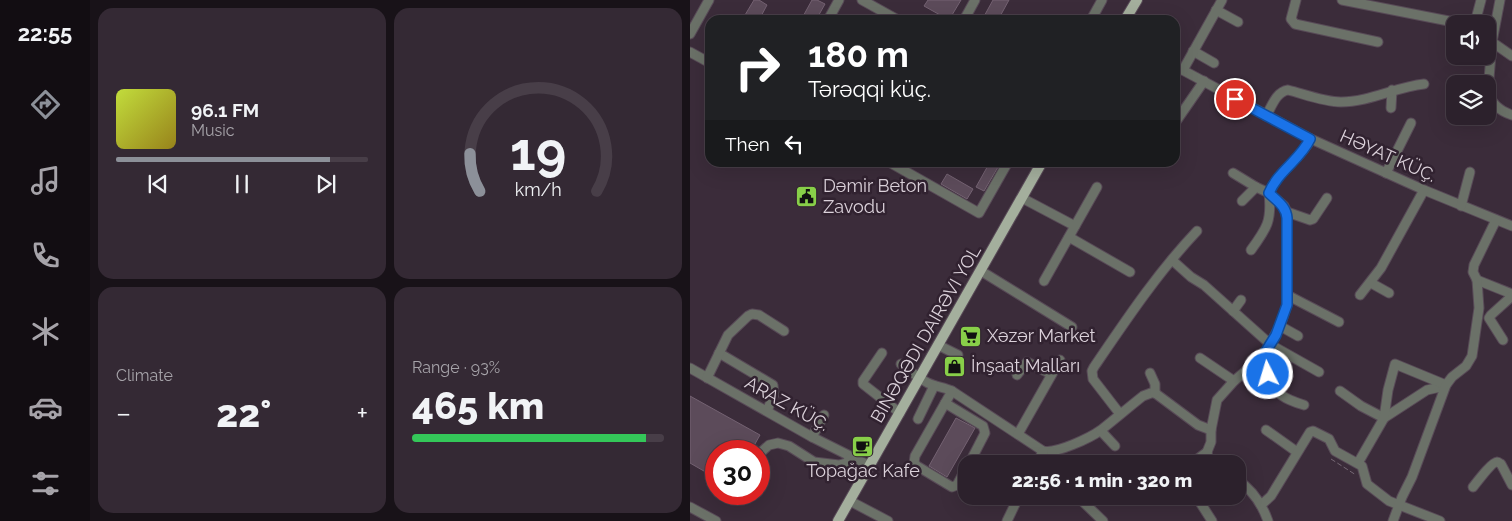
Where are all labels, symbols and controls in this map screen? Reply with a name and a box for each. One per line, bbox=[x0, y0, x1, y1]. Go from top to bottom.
map controls bbox=[1446, 15, 1496, 125]
button: sound bbox=[1446, 15, 1496, 65]
text: 22:55 bbox=[18, 20, 72, 46]
text: 180 m bbox=[808, 34, 909, 75]
icon: right bbox=[725, 35, 790, 100]
button: layers bbox=[1446, 75, 1496, 125]
text: Tərəqqi küç. bbox=[808, 76, 931, 102]
pin bbox=[1214, 78, 1256, 120]
icon: arrive bbox=[1221, 85, 1249, 113]
icon: directions bbox=[28, 87, 63, 122]
text: 96.1 FM bbox=[191, 99, 259, 121]
text: Music bbox=[191, 121, 235, 140]
text: 19 bbox=[510, 121, 566, 182]
street label: HƏYAT KÜÇ. bbox=[1337, 125, 1439, 186]
icon: left bbox=[780, 130, 808, 158]
text: Then bbox=[725, 133, 770, 155]
icon: music bbox=[28, 163, 63, 198]
icon: previous bbox=[144, 170, 172, 198]
icon: pause bbox=[228, 170, 256, 198]
icon: next bbox=[312, 170, 340, 198]
place label: Dəmir Beton Zavodu bbox=[823, 175, 927, 217]
text: km/h bbox=[514, 179, 562, 200]
public building icon: Dəmir Beton Zavodu bbox=[795, 184, 819, 208]
icon: phone bbox=[28, 238, 63, 273]
street label: BINƏQƏDI DAIRƏVI YOL bbox=[866, 241, 985, 426]
icon: climate bbox=[28, 314, 63, 349]
supermarket icon: Xəzər Market bbox=[959, 324, 983, 348]
place label: Xəzər Market bbox=[987, 325, 1096, 346]
position arrow bbox=[1241, 347, 1293, 399]
shop icon: İnşaat Malları bbox=[943, 354, 967, 378]
place label: İnşaat Malları bbox=[971, 355, 1080, 376]
text: Range · 93% bbox=[412, 358, 500, 377]
text: Climate bbox=[116, 366, 173, 385]
street label: ARAZ KÜÇ. bbox=[742, 372, 833, 435]
text: 465 km bbox=[412, 383, 544, 428]
icon: car bbox=[28, 390, 63, 425]
text: 22° bbox=[216, 391, 271, 436]
text: − bbox=[116, 397, 131, 430]
text: + bbox=[356, 397, 368, 430]
cafe icon: Topağac Kafe bbox=[851, 434, 875, 458]
speed limit sign: 30 bbox=[705, 440, 770, 505]
place label: Topağac Kafe bbox=[806, 460, 920, 481]
icon: filters bbox=[28, 466, 63, 501]
text: 22:56 · 1 min · 320 m bbox=[1012, 469, 1192, 491]

